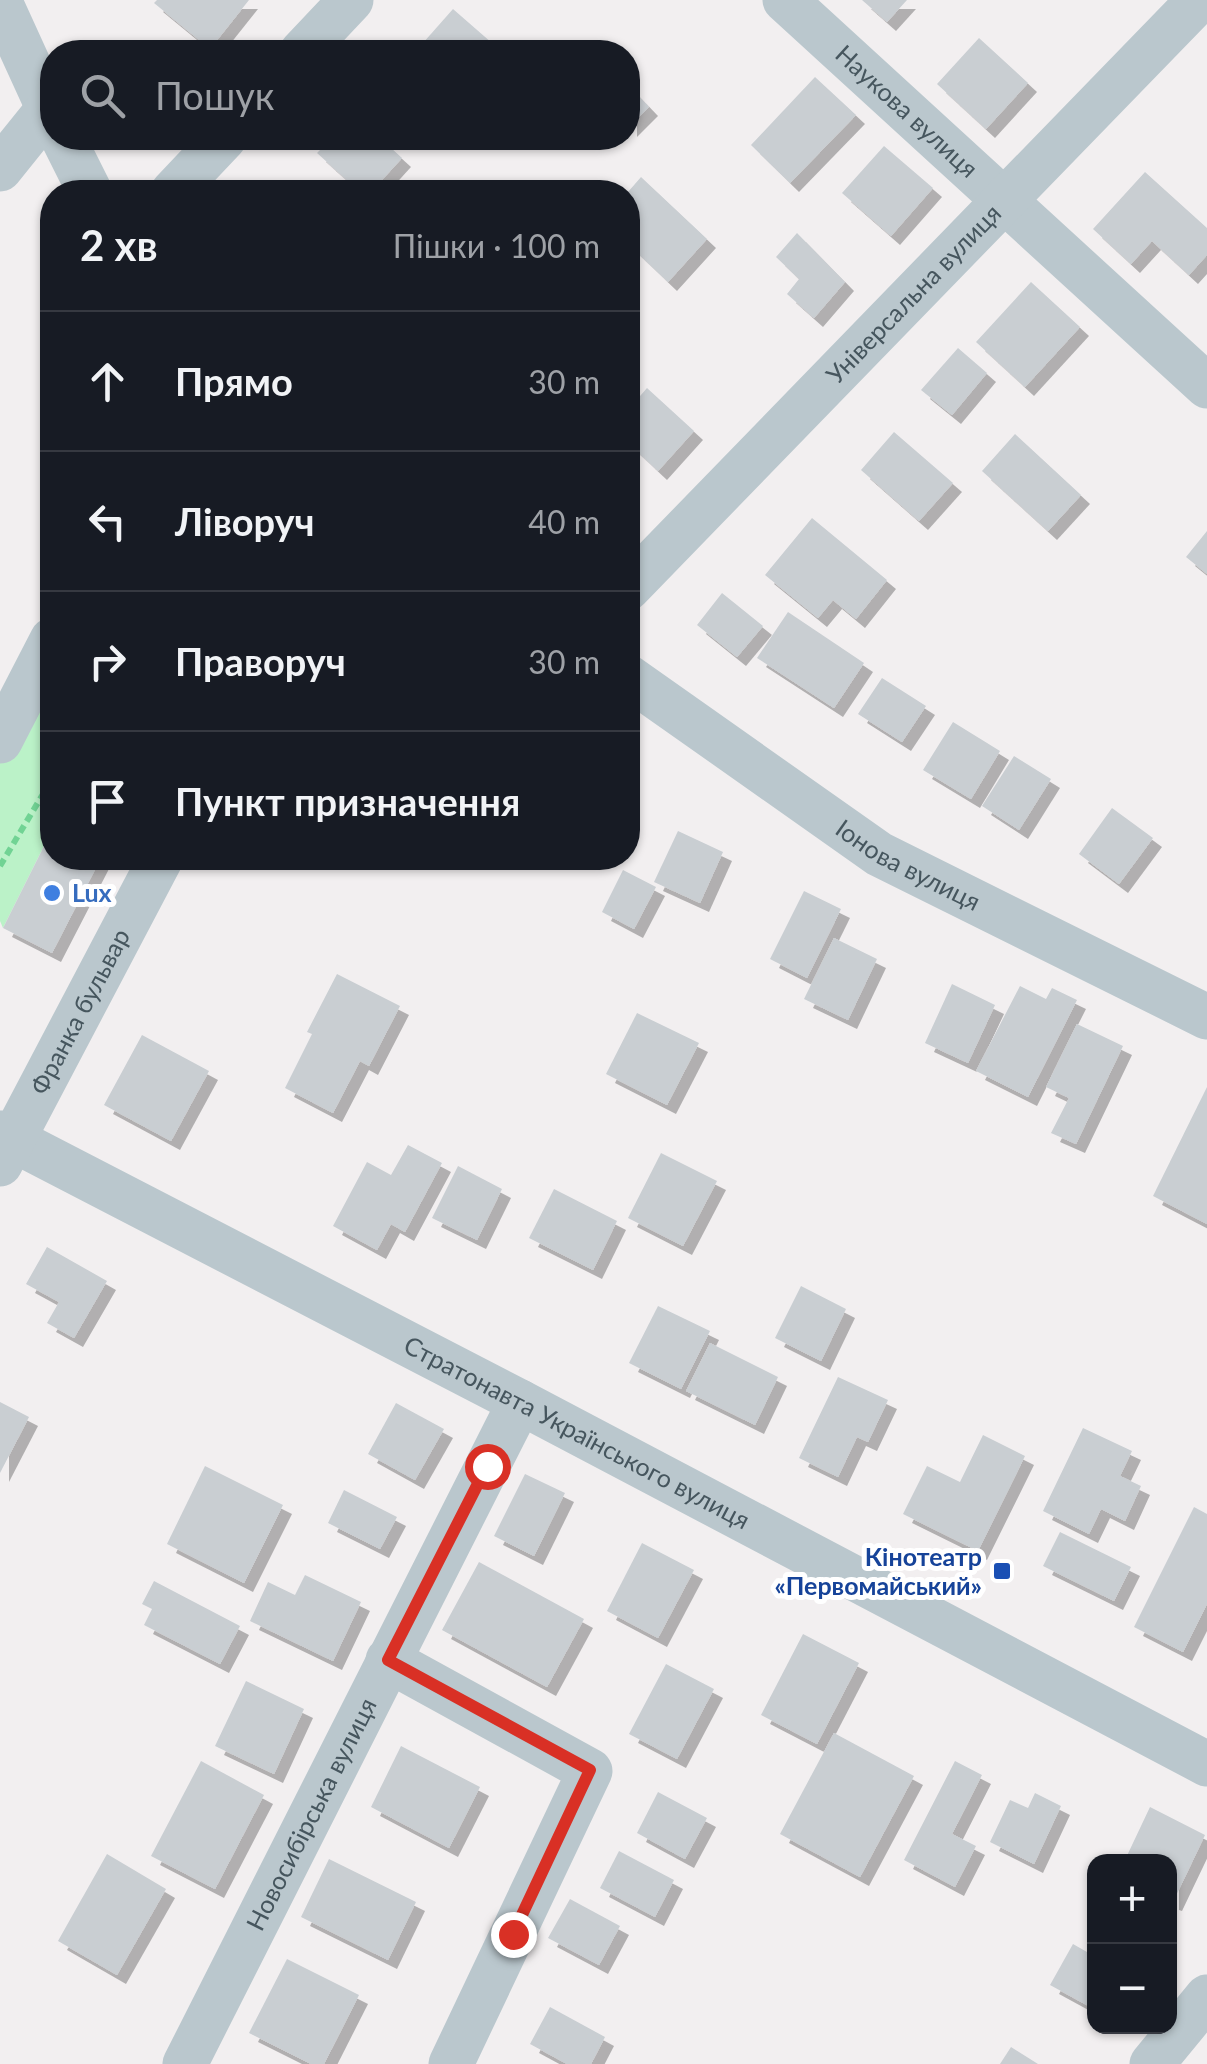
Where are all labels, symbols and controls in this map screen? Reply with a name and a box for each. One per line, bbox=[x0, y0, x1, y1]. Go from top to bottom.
street label: Наукова вулиця bbox=[830, 38, 985, 183]
search box bbox=[40, 40, 640, 150]
icon: search bbox=[75, 68, 130, 123]
text: Пошук bbox=[155, 72, 274, 118]
street label: Універсальна вулиця bbox=[819, 197, 1007, 389]
text: 2 хв bbox=[80, 220, 158, 270]
text: Пішки · 100 m bbox=[393, 226, 600, 265]
icon: ahead bbox=[80, 354, 135, 409]
text: Прямо bbox=[175, 358, 293, 404]
text: 30 m bbox=[528, 362, 600, 401]
icon: left bbox=[80, 494, 135, 549]
text: Ліворуч bbox=[175, 498, 315, 544]
text: 40 m bbox=[528, 502, 600, 541]
icon: right bbox=[80, 634, 135, 689]
text: Праворуч bbox=[175, 638, 346, 684]
text: 30 m bbox=[528, 642, 600, 681]
icon: arrive bbox=[80, 774, 135, 829]
text: Пункт призначення bbox=[175, 778, 520, 824]
street label: Іонова вулиця bbox=[831, 812, 986, 916]
place label: Lux bbox=[72, 877, 112, 907]
marker: Lux bbox=[41, 882, 63, 904]
street label: Франка бульвар bbox=[23, 923, 135, 1099]
street label: Стратонавта Українського вулиця bbox=[399, 1329, 755, 1534]
route start bbox=[465, 1444, 511, 1490]
place label: Кінотеатр «Первомайський» bbox=[774, 1541, 982, 1600]
marker: Кінотеатр «Первомайський» bbox=[991, 1560, 1013, 1582]
street label: Новосибірська вулиця bbox=[239, 1692, 382, 1935]
map controls bbox=[1087, 1854, 1177, 2034]
button: + bbox=[1087, 1854, 1177, 1944]
route end bbox=[491, 1912, 537, 1958]
button: − bbox=[1087, 1944, 1177, 2034]

